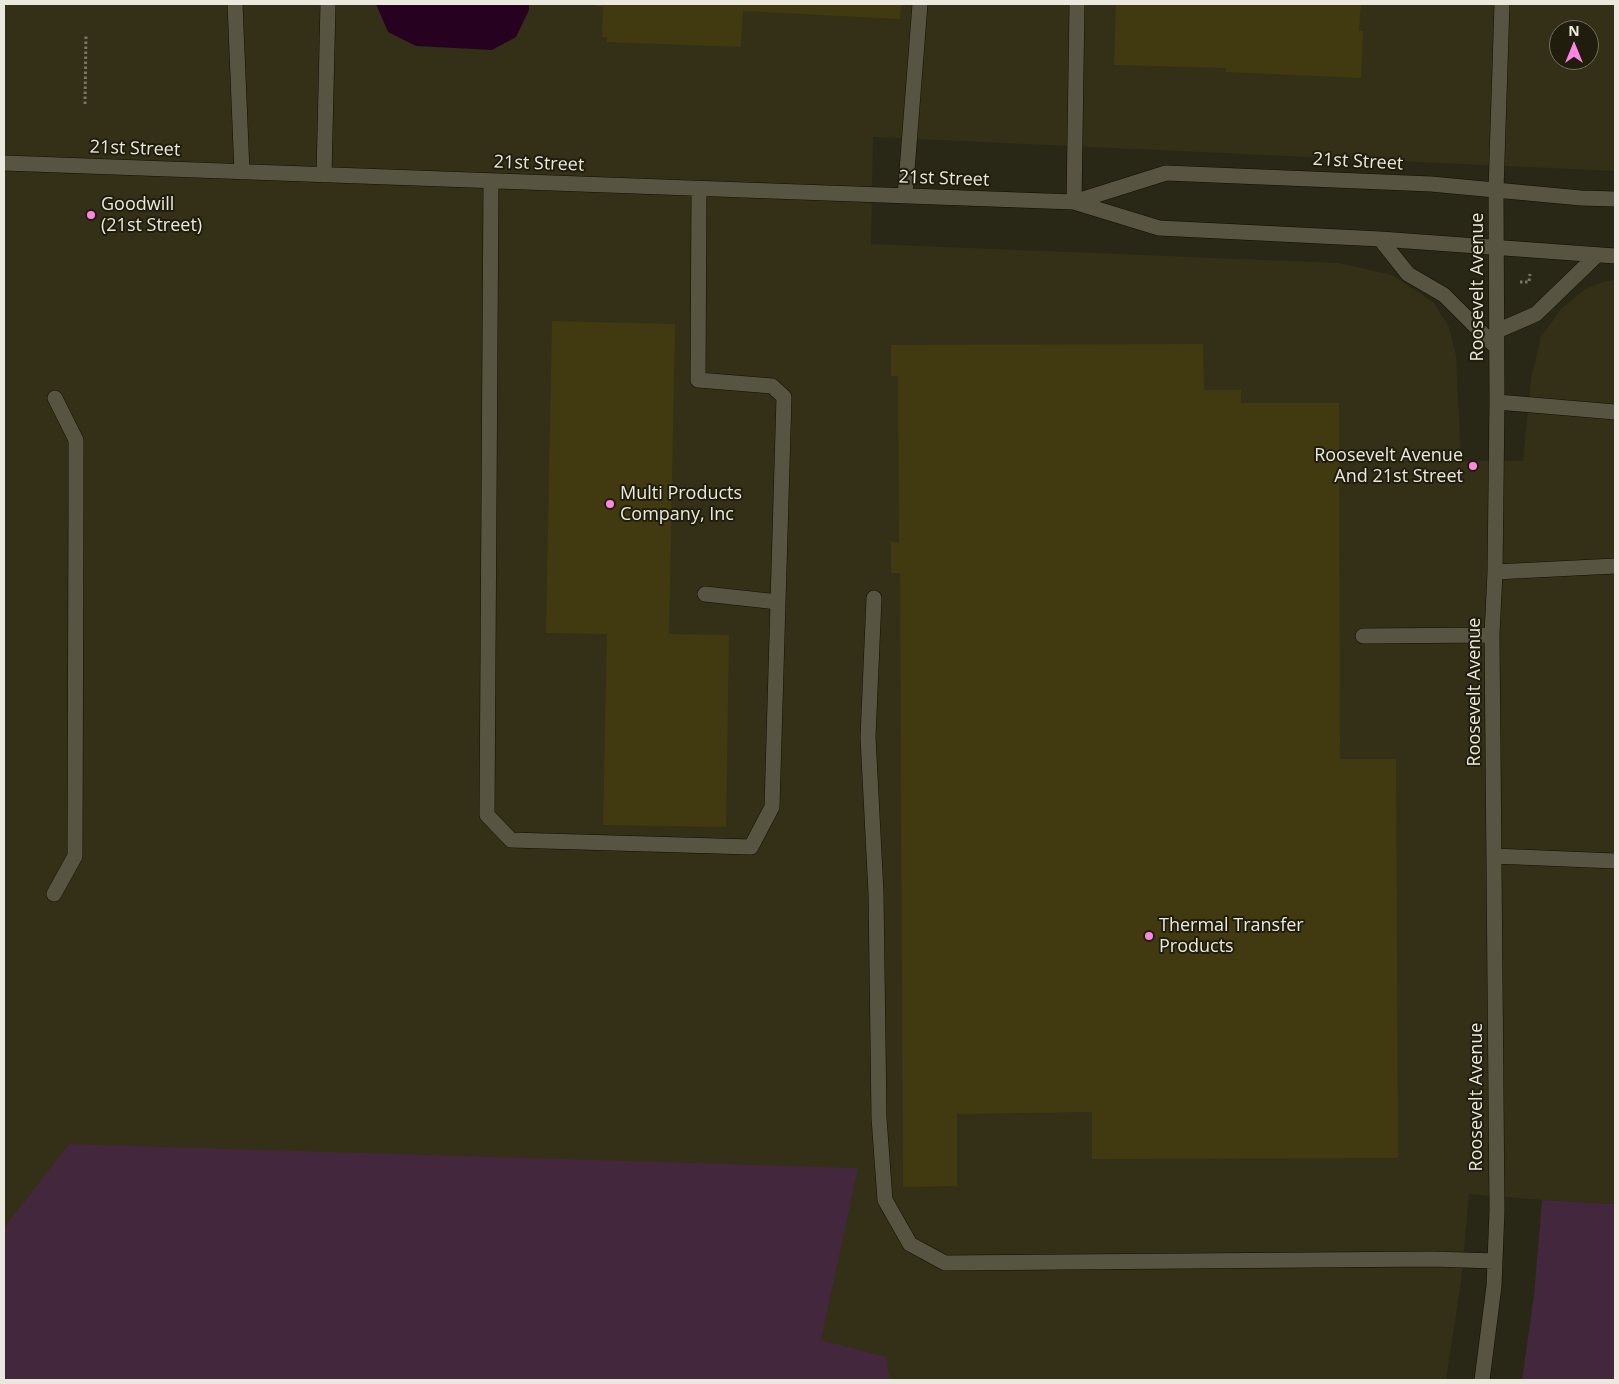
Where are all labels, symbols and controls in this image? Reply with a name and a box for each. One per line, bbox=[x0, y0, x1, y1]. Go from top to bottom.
north arrow bbox=[1549, 20, 1599, 70]
text: N bbox=[1568, 21, 1580, 40]
street label: 21st Street bbox=[89, 137, 181, 161]
street label: 21st Street bbox=[1312, 149, 1404, 175]
street label: 21st Street bbox=[493, 152, 585, 176]
street label: 21st Street bbox=[898, 167, 990, 191]
place label: Goodwill (21st Street) bbox=[101, 194, 202, 236]
marker: Goodwill (21st Street) bbox=[85, 209, 97, 221]
street label: Roosevelt Avenue bbox=[1467, 213, 1489, 361]
place label: Roosevelt Avenue And 21st Street bbox=[1314, 445, 1463, 488]
marker: Roosevelt Avenue And 21st Street bbox=[1467, 460, 1479, 472]
place label: Multi Products Company, Inc bbox=[620, 483, 742, 526]
marker: Multi Products Company, Inc bbox=[604, 498, 616, 510]
street label: Roosevelt Avenue bbox=[1464, 618, 1486, 766]
place label: Thermal Transfer Products bbox=[1159, 915, 1304, 958]
marker: Thermal Transfer Products bbox=[1143, 930, 1155, 942]
street label: Roosevelt Avenue bbox=[1466, 1023, 1488, 1171]

